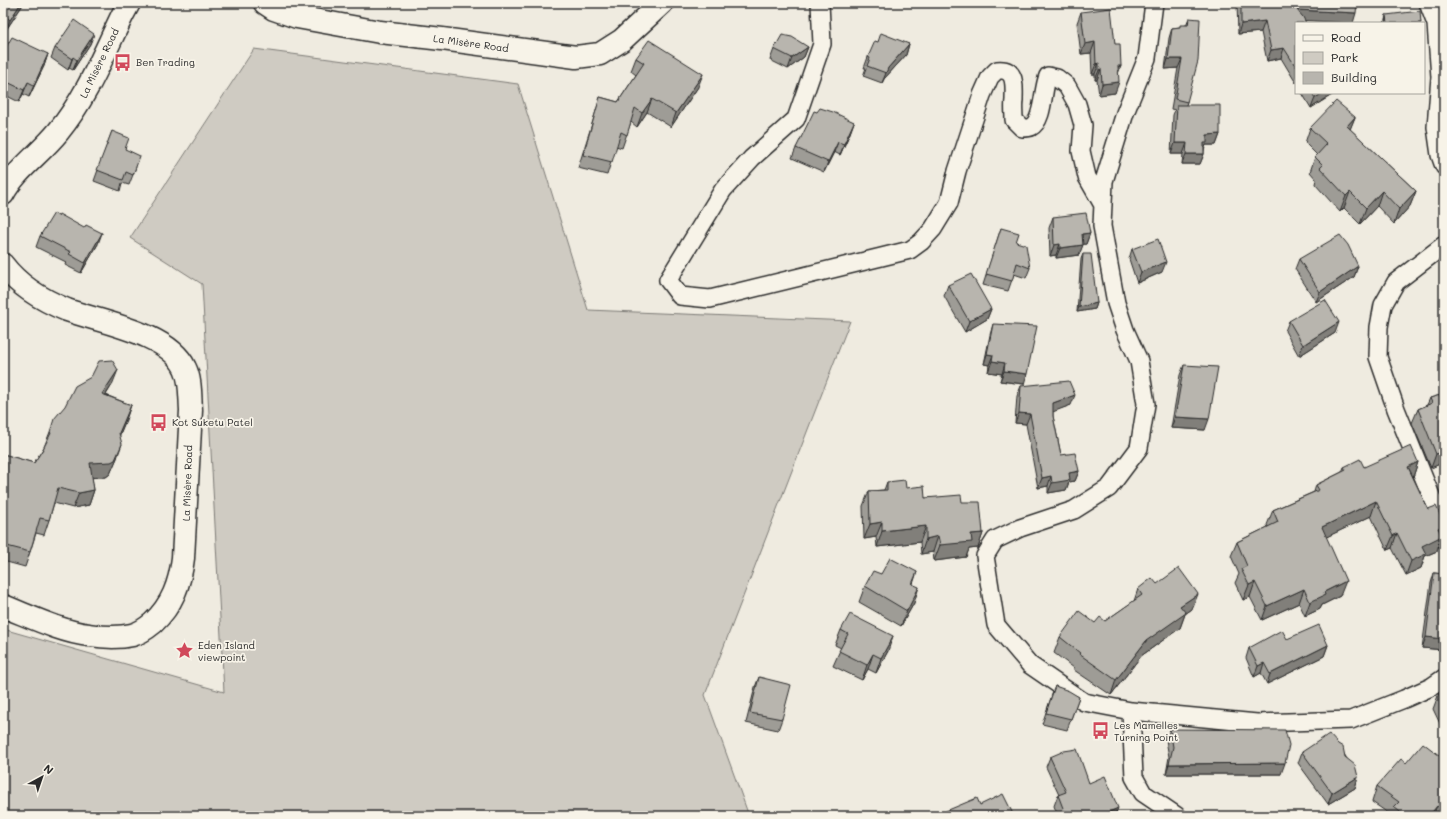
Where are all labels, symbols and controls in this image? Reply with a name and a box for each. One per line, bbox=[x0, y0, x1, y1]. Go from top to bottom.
legend bbox=[1295, 22, 1425, 94]
street label: La Misère Road bbox=[76, 26, 122, 100]
text: Road bbox=[1331, 29, 1361, 45]
street label: La Misère Road bbox=[432, 31, 510, 55]
text: Park bbox=[1331, 49, 1358, 65]
bus stop icon: Ben Trading bbox=[113, 52, 133, 72]
place label: Ben Trading bbox=[136, 55, 195, 69]
text: Building bbox=[1331, 69, 1377, 85]
bus stop icon: Kot Suketu Patel bbox=[149, 412, 169, 432]
place label: Kot Suketu Patel bbox=[172, 415, 253, 429]
street label: La Misère Road bbox=[179, 445, 195, 521]
place label: Eden Island viewpoint bbox=[198, 638, 255, 664]
place icon: Eden Island viewpoint bbox=[175, 641, 195, 661]
place label: Les Mamelles Turning Point bbox=[1114, 718, 1178, 744]
bus stop icon: Les Mamelles Turning Point bbox=[1091, 721, 1111, 741]
north arrow bbox=[22, 757, 62, 797]
text: N bbox=[41, 761, 57, 777]

